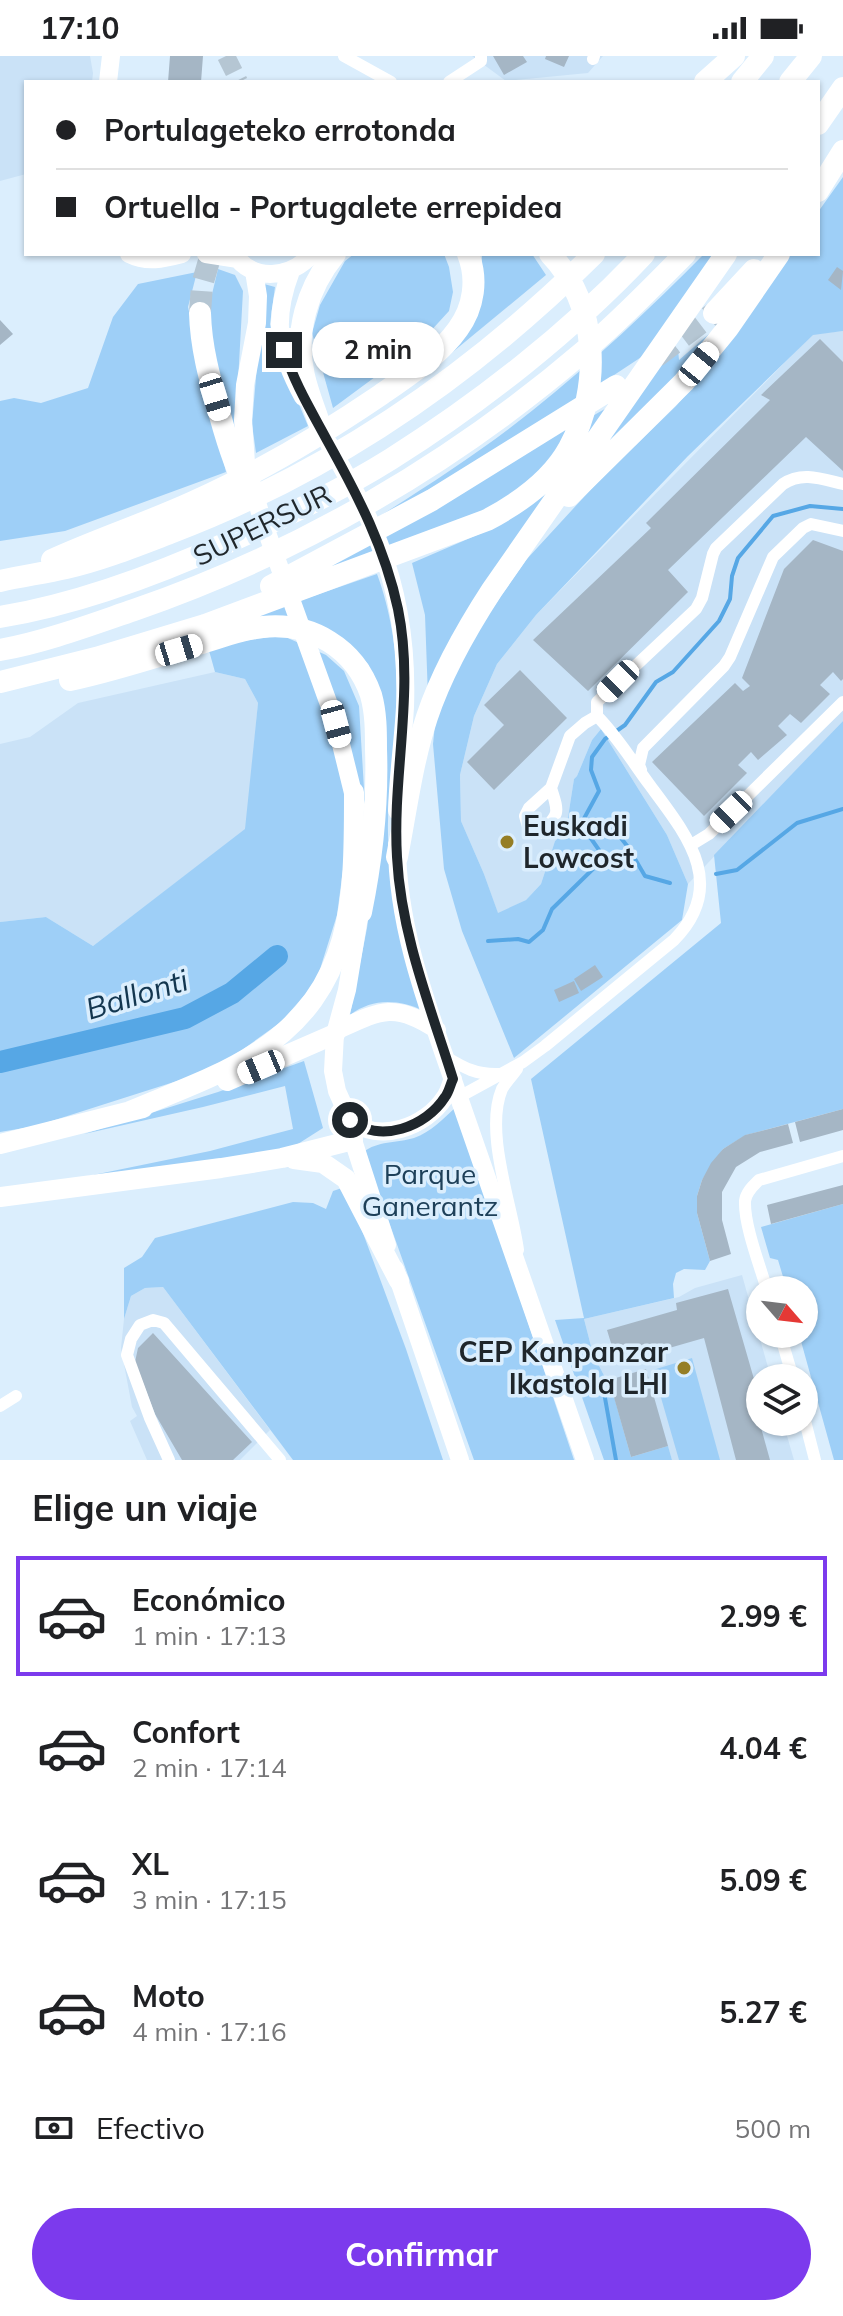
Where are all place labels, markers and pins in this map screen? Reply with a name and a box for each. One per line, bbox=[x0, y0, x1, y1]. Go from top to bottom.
place label: Euskadi Lowcost bbox=[523, 808, 635, 875]
marker: Euskadi Lowcost bbox=[498, 833, 516, 851]
place label: CEP Kanpanzar Ikastola LHI bbox=[458, 1334, 668, 1401]
marker: CEP Kanpanzar Ikastola LHI bbox=[675, 1359, 693, 1377]

